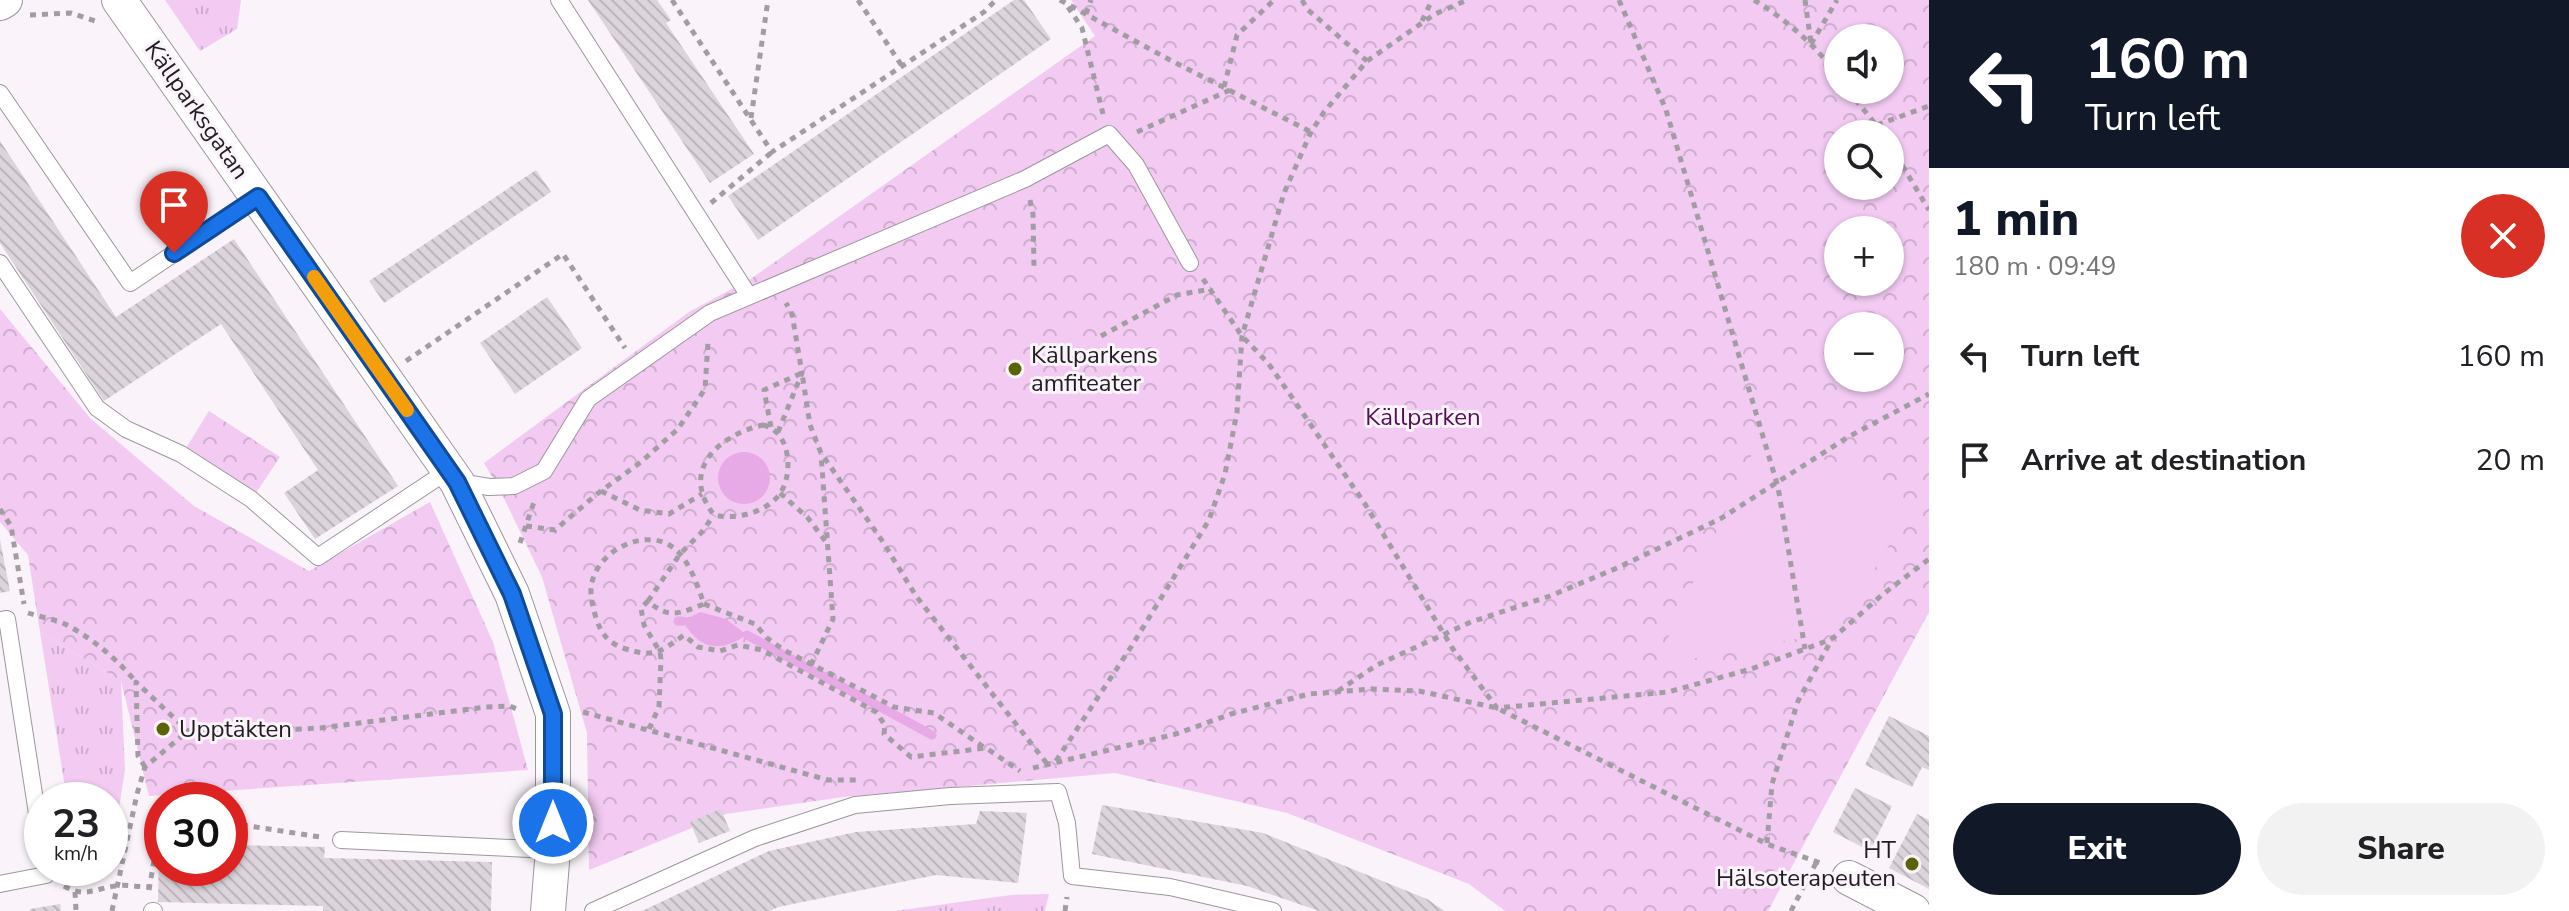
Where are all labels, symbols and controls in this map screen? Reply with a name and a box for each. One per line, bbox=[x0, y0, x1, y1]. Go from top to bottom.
text: 160 m bbox=[2085, 21, 2250, 98]
map controls bbox=[1824, 24, 1904, 392]
button: sound bbox=[1824, 24, 1904, 104]
icon: left bbox=[1953, 32, 2057, 136]
street label: Källparksgatan bbox=[137, 34, 257, 186]
text: Turn left bbox=[2085, 94, 2220, 143]
button: search bbox=[1824, 120, 1904, 200]
pin bbox=[140, 171, 208, 253]
icon: arrive bbox=[152, 183, 196, 227]
text: 1 min bbox=[1953, 186, 2079, 252]
button: close bbox=[2461, 194, 2545, 278]
button: + bbox=[1824, 216, 1904, 296]
text: 180 m · 09:49 bbox=[1953, 249, 2116, 284]
button: − bbox=[1824, 312, 1904, 392]
icon: left bbox=[1953, 334, 1997, 378]
text: Turn left bbox=[2021, 336, 2139, 377]
text: 160 m bbox=[2458, 336, 2545, 377]
place label: Källparkens amfiteater bbox=[1031, 339, 1158, 399]
marker: Källparkens amfiteater bbox=[1006, 360, 1024, 378]
park label: Källparken bbox=[1365, 401, 1481, 433]
icon: arrive bbox=[1953, 438, 1997, 482]
text: Arrive at destination bbox=[2021, 440, 2306, 481]
text: 20 m bbox=[2476, 440, 2545, 481]
place label: Upptäkten bbox=[179, 713, 292, 745]
marker: Upptäkten bbox=[154, 720, 172, 738]
position arrow bbox=[511, 781, 595, 865]
speed limit sign: 30 bbox=[144, 782, 248, 886]
text: 23 bbox=[52, 797, 100, 851]
button: Exit bbox=[1953, 803, 2241, 895]
button: Share bbox=[2257, 803, 2545, 895]
place label: HT Hälsoterapeuten bbox=[1716, 834, 1897, 894]
text: km/h bbox=[54, 840, 98, 867]
marker: HT Hälsoterapeuten bbox=[1903, 855, 1921, 873]

